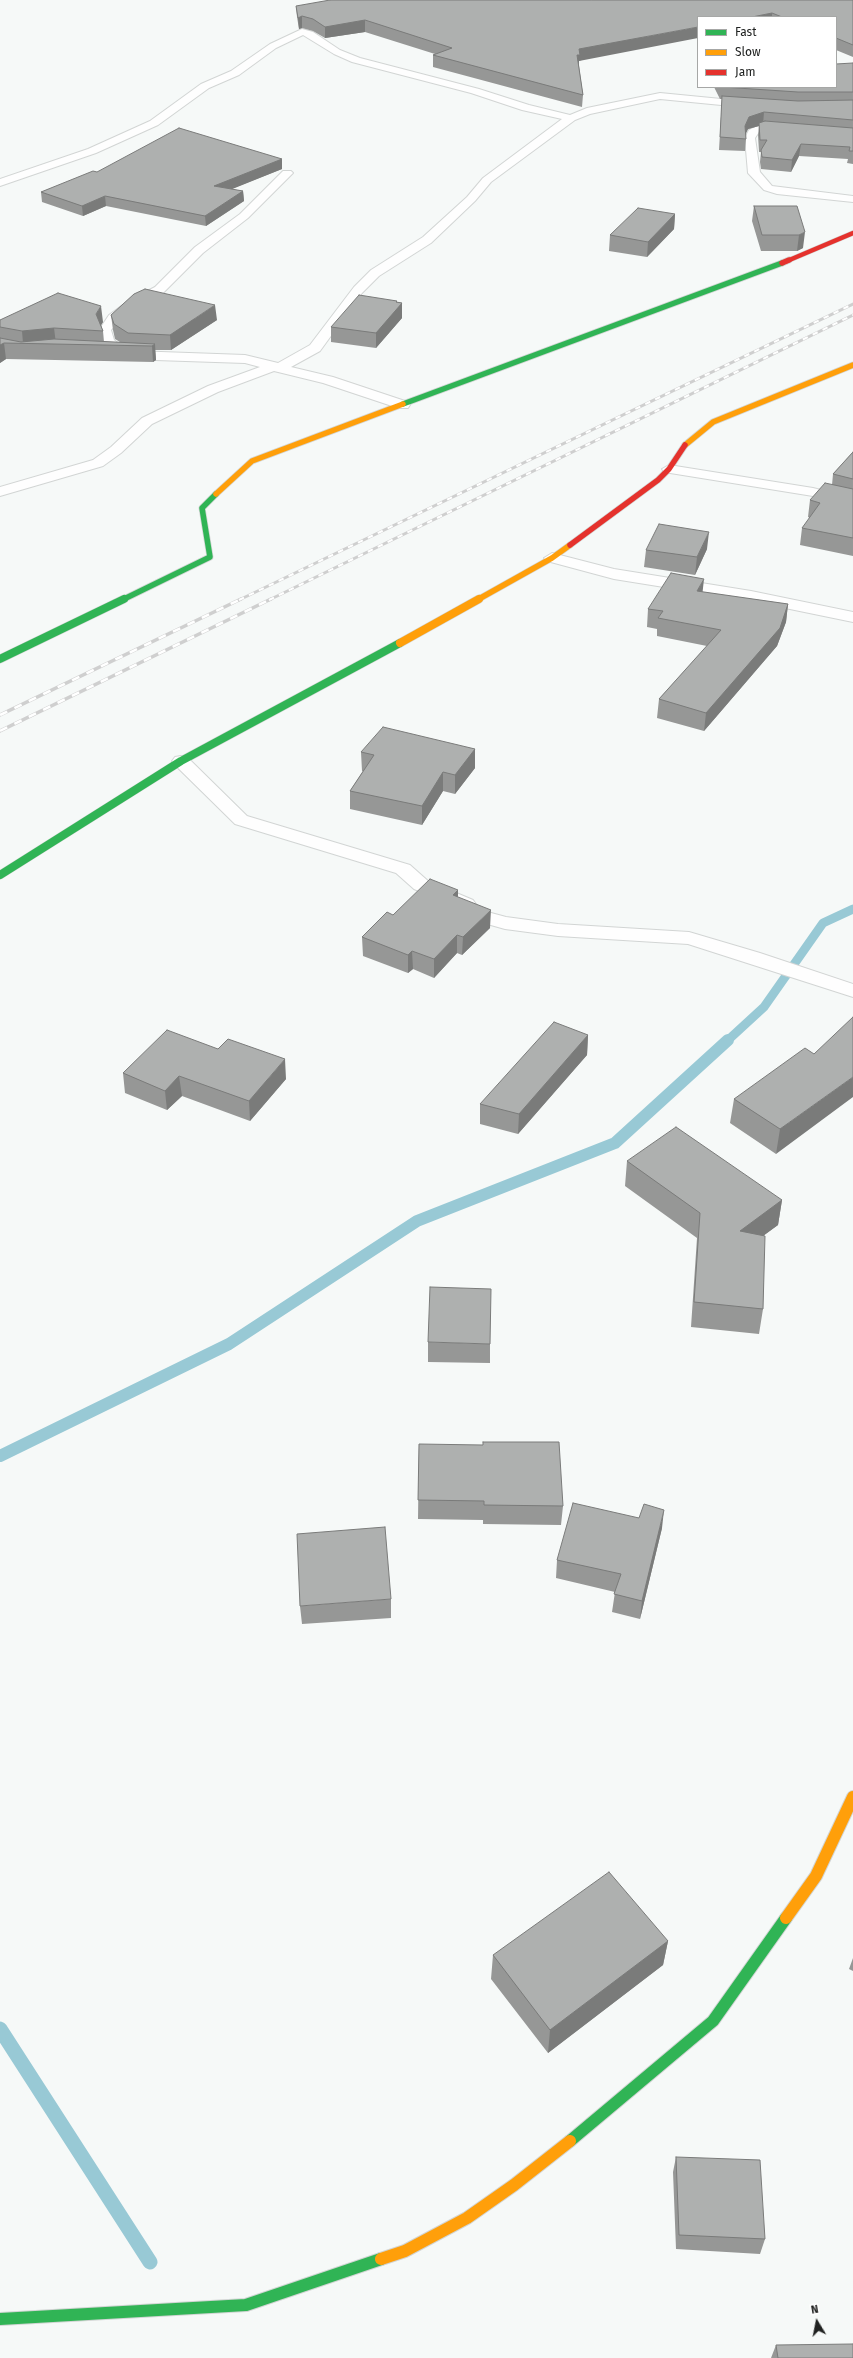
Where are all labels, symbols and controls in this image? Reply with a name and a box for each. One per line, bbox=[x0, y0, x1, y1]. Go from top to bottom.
legend bbox=[697, 16, 837, 88]
text: Fast bbox=[735, 25, 757, 39]
text: Slow bbox=[735, 45, 761, 59]
text: Jam bbox=[735, 65, 755, 79]
north arrow bbox=[797, 2302, 837, 2342]
text: N bbox=[810, 2303, 820, 2317]

